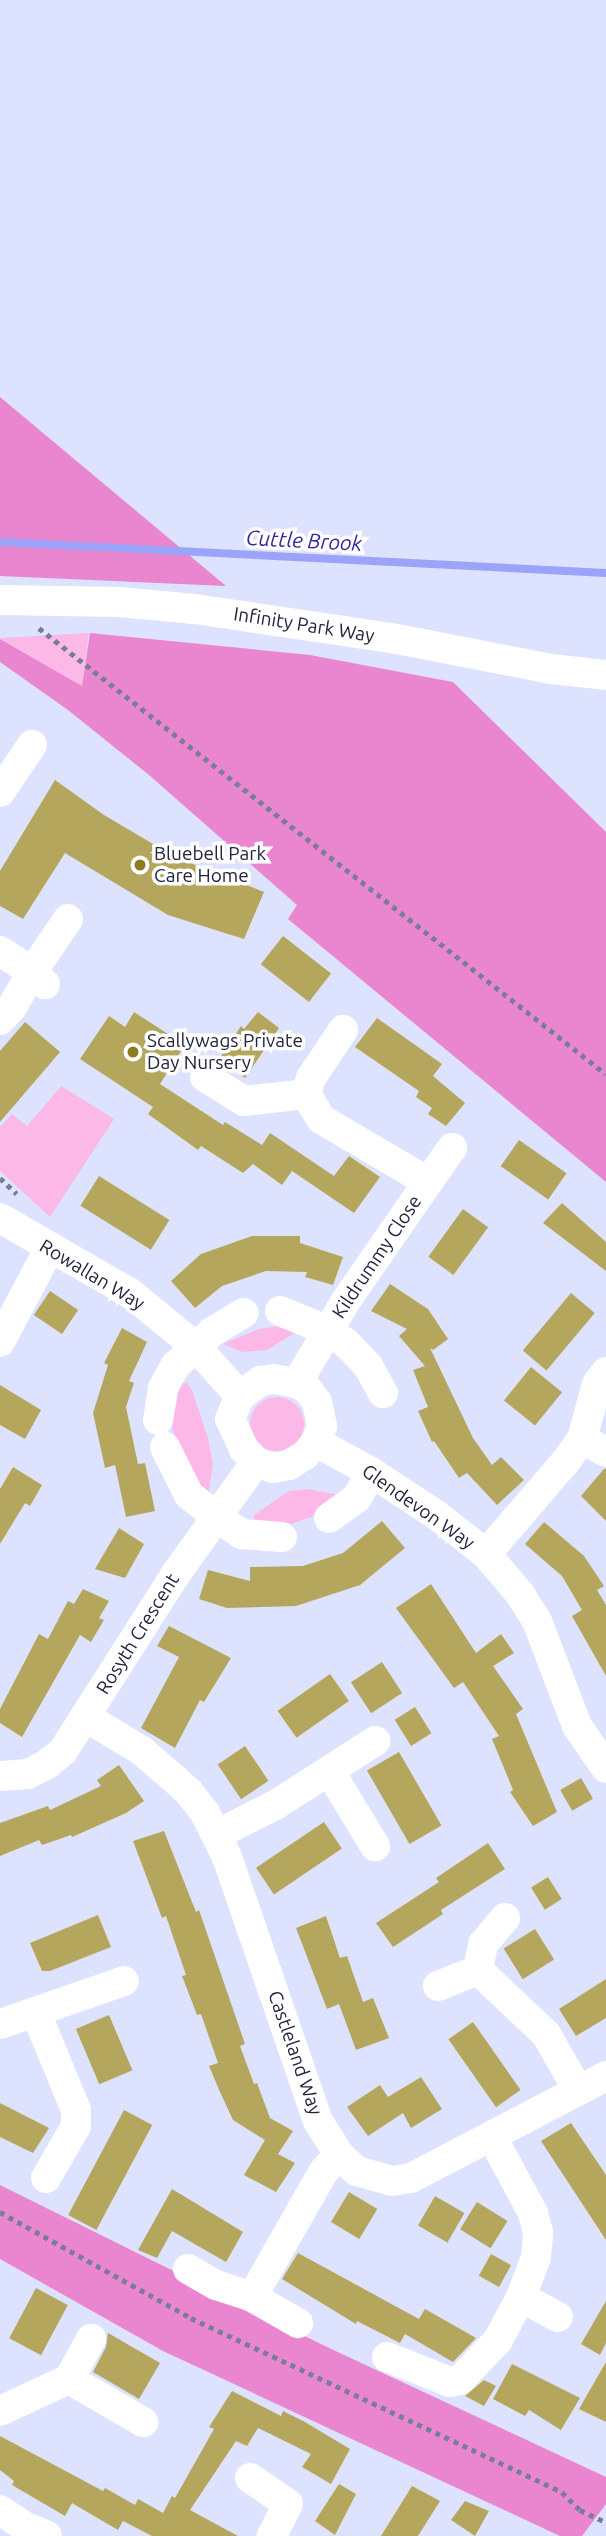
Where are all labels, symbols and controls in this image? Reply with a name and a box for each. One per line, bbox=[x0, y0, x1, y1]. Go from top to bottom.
water label: Cuttle Brook bbox=[245, 524, 363, 556]
street label: Infinity Park Way bbox=[232, 603, 376, 647]
place label: Bluebell Park Care Home bbox=[154, 843, 266, 887]
marker: Bluebell Park Care Home bbox=[132, 857, 148, 873]
place label: Scallywags Private Day Nursery bbox=[147, 1030, 303, 1074]
marker: Scallywags Private Day Nursery bbox=[125, 1044, 141, 1060]
street label: Kildrummy Close bbox=[327, 1191, 427, 1323]
street label: Rowallan Way bbox=[35, 1235, 149, 1315]
street label: Glendevon Way bbox=[357, 1460, 479, 1554]
street label: Rosyth Crescent bbox=[92, 1569, 184, 1699]
street label: Castleland Way bbox=[263, 1988, 327, 2118]

